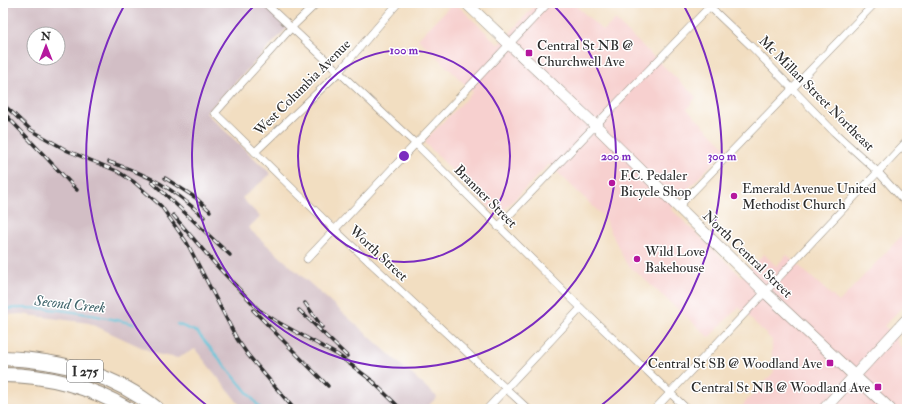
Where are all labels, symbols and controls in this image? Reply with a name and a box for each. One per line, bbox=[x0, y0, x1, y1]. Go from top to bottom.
north arrow bbox=[26, 26, 66, 66]
text: N bbox=[40, 30, 52, 43]
street label: Mc Millan Street Northeast bbox=[756, 32, 878, 155]
street label: West Columbia Avenue bbox=[250, 35, 354, 140]
place label: Central St NB @ Churchwell Ave bbox=[537, 37, 633, 70]
text: 100 m bbox=[390, 43, 419, 58]
marker: Central St NB @ Churchwell Ave bbox=[524, 48, 534, 58]
centre of rings bbox=[397, 149, 411, 163]
text: 200 m bbox=[601, 149, 632, 164]
text: 300 m bbox=[708, 149, 737, 164]
street label: Branner Street bbox=[451, 161, 521, 232]
place label: F.C. Pedaler Bicycle Shop bbox=[620, 167, 691, 201]
marker: F.C. Pedaler Bicycle Shop bbox=[607, 178, 617, 188]
place label: Emerald Avenue United Methodist Church bbox=[742, 180, 876, 213]
marker: Emerald Avenue United Methodist Church bbox=[729, 191, 739, 201]
street label: North Central Street bbox=[699, 207, 796, 302]
street label: Worth Street bbox=[345, 221, 412, 285]
place label: Wild Love Bakehouse bbox=[644, 243, 705, 276]
marker: Wild Love Bakehouse bbox=[632, 254, 642, 264]
water label: Second Creek bbox=[33, 291, 106, 318]
place label: Central St SB @ Woodland Ave bbox=[648, 355, 822, 372]
marker: Central St SB @ Woodland Ave bbox=[825, 358, 835, 368]
road number: I 275 bbox=[67, 360, 103, 382]
place label: Central St NB @ Woodland Ave bbox=[691, 379, 870, 396]
marker: Central St NB @ Woodland Ave bbox=[873, 382, 883, 392]

